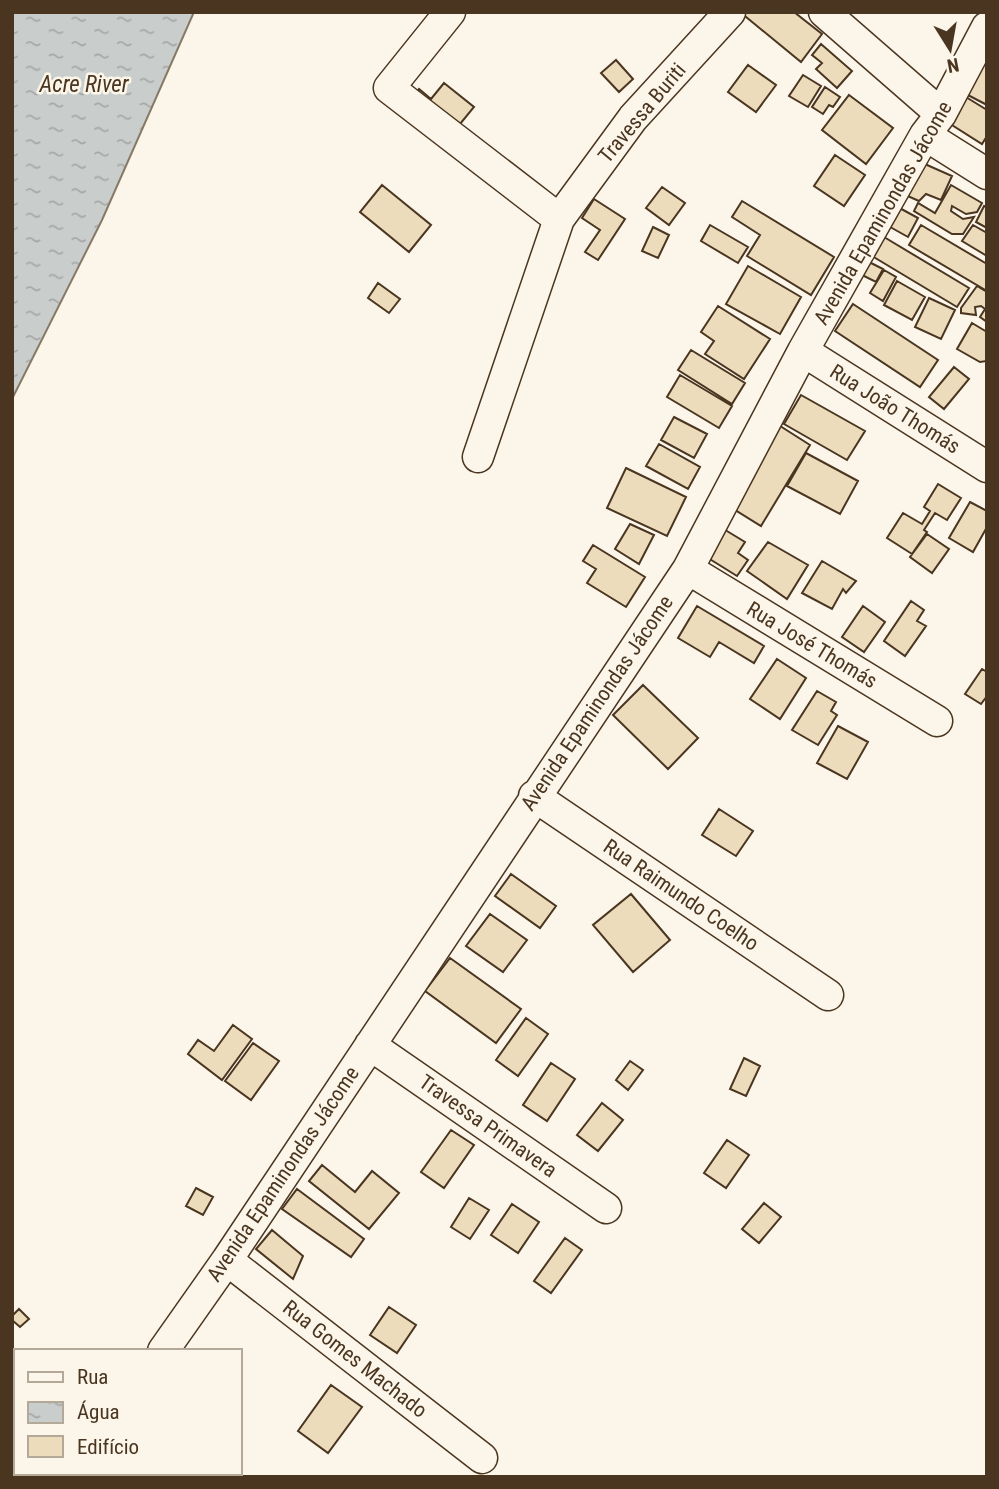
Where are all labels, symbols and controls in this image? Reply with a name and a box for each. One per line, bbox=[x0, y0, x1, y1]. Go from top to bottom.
north arrow bbox=[915, 14, 985, 84]
text: N bbox=[945, 53, 961, 78]
street label: Travessa Buriti bbox=[593, 58, 691, 168]
water label: Acre River bbox=[38, 71, 130, 98]
street label: Avenida Epaminondas Jácome bbox=[809, 97, 957, 329]
street label: Rua João Thomás bbox=[825, 359, 965, 459]
street label: Avenida Epaminondas Jácome bbox=[516, 591, 678, 815]
street label: Rua José Thomás bbox=[742, 597, 882, 693]
street label: Rua Raimundo Coelho bbox=[599, 834, 763, 956]
street label: Avenida Epaminondas Jácome bbox=[202, 1062, 364, 1286]
street label: Travessa Primavera bbox=[415, 1070, 561, 1182]
street label: Rua Gomes Machado bbox=[278, 1295, 432, 1423]
legend bbox=[14, 1349, 242, 1475]
text: Rua bbox=[77, 1365, 108, 1389]
text: Água bbox=[77, 1400, 120, 1424]
text: Edifício bbox=[77, 1435, 139, 1459]

